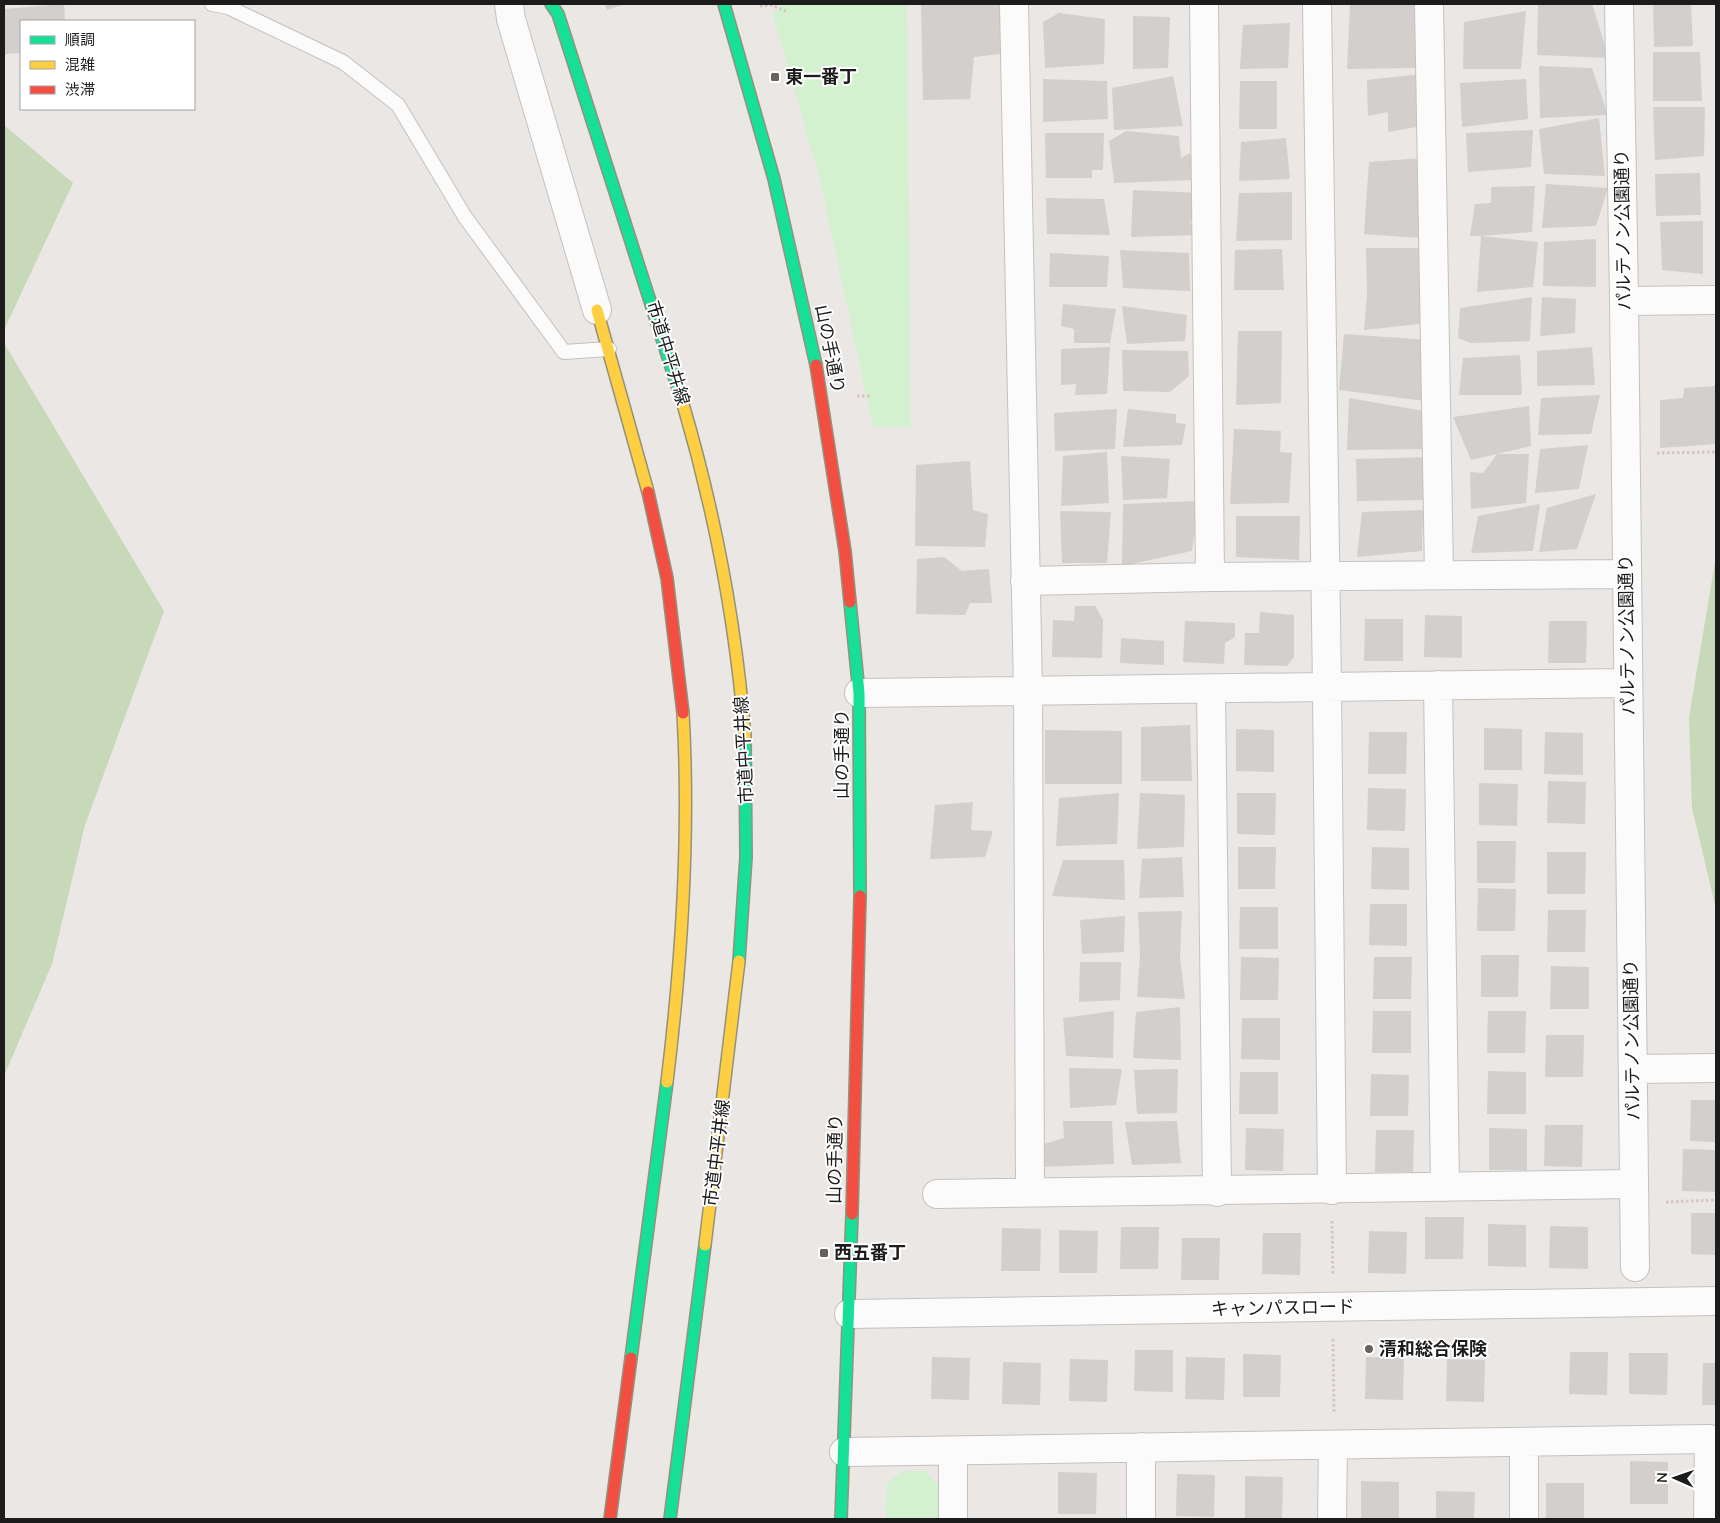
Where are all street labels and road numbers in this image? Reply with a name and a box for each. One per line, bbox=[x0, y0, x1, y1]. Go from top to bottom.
street label: パルテノン公園通り bbox=[1610, 149, 1635, 311]
street label: 市道中平井線 bbox=[642, 298, 695, 408]
street label: 山の手通り bbox=[811, 303, 850, 395]
street label: パルテノン公園通り bbox=[1614, 554, 1639, 716]
street label: 市道中平井線 bbox=[729, 695, 758, 805]
street label: 山の手通り bbox=[830, 709, 853, 799]
street label: パルテノン公園通り bbox=[1619, 959, 1644, 1121]
street label: 市道中平井線 bbox=[699, 1098, 734, 1208]
street label: 山の手通り bbox=[822, 1114, 847, 1204]
street label: キャンパスロード bbox=[1211, 1295, 1355, 1320]

